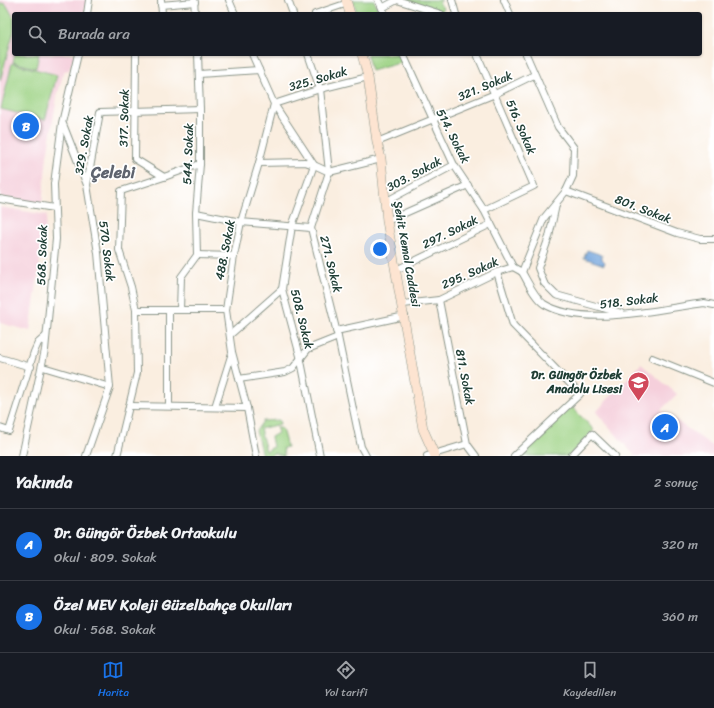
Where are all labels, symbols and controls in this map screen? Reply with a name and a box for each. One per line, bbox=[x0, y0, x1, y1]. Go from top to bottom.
search box bbox=[12, 12, 702, 56]
text: Burada ara bbox=[58, 21, 130, 47]
icon: search bbox=[26, 23, 48, 45]
street label: 325. Sokak bbox=[286, 60, 350, 98]
street label: 321. Sokak bbox=[454, 64, 516, 107]
street label: 317. Sokak bbox=[112, 88, 136, 147]
street label: 516. Sokak bbox=[499, 96, 543, 159]
street label: 514. Sokak bbox=[430, 105, 477, 168]
pin: B bbox=[13, 111, 39, 141]
street label: 329. Sokak bbox=[68, 113, 100, 176]
street label: 544. Sokak bbox=[176, 122, 200, 185]
street label: 303. Sokak bbox=[382, 150, 446, 198]
district label: Çelebi bbox=[90, 158, 136, 187]
street label: 801. Sokak bbox=[611, 188, 675, 230]
street label: Şehit Kemal Caddesi bbox=[387, 199, 427, 309]
street label: 297. Sokak bbox=[418, 209, 482, 255]
street label: 488. Sokak bbox=[208, 217, 242, 282]
street label: 570. Sokak bbox=[92, 219, 122, 283]
street label: 568. Sokak bbox=[30, 224, 54, 286]
street label: 271. Sokak bbox=[313, 233, 349, 295]
your location bbox=[370, 239, 390, 259]
street label: 295. Sokak bbox=[438, 250, 503, 295]
street label: 518. Sokak bbox=[598, 286, 660, 316]
street label: 508. Sokak bbox=[284, 287, 320, 352]
street label: 811. Sokak bbox=[449, 347, 481, 408]
place label: Dr. Güngör Özbek Anadolu Lisesi bbox=[531, 364, 623, 400]
school or university icon: Dr. Güngör Özbek Anadolu Lisesi bbox=[625, 369, 651, 402]
pin: A bbox=[652, 412, 678, 442]
text: Yakında bbox=[16, 467, 72, 497]
text: 2 sonuç bbox=[654, 471, 698, 494]
text: Dr. Güngör Özbek Ortaokulu bbox=[54, 520, 237, 546]
text: A bbox=[25, 533, 33, 556]
text: 320 m bbox=[662, 533, 698, 556]
text: Okul · 809. Sokak bbox=[54, 546, 157, 569]
text: Özel MEV Koleji Güzelbahçe Okulları bbox=[54, 592, 292, 618]
text: B bbox=[25, 605, 33, 628]
text: 360 m bbox=[662, 605, 698, 628]
text: Okul · 568. Sokak bbox=[54, 618, 156, 641]
tab: Harita bbox=[98, 659, 129, 702]
tab: Yol tarifi bbox=[325, 659, 367, 702]
tab: Kaydedilen bbox=[563, 659, 616, 702]

